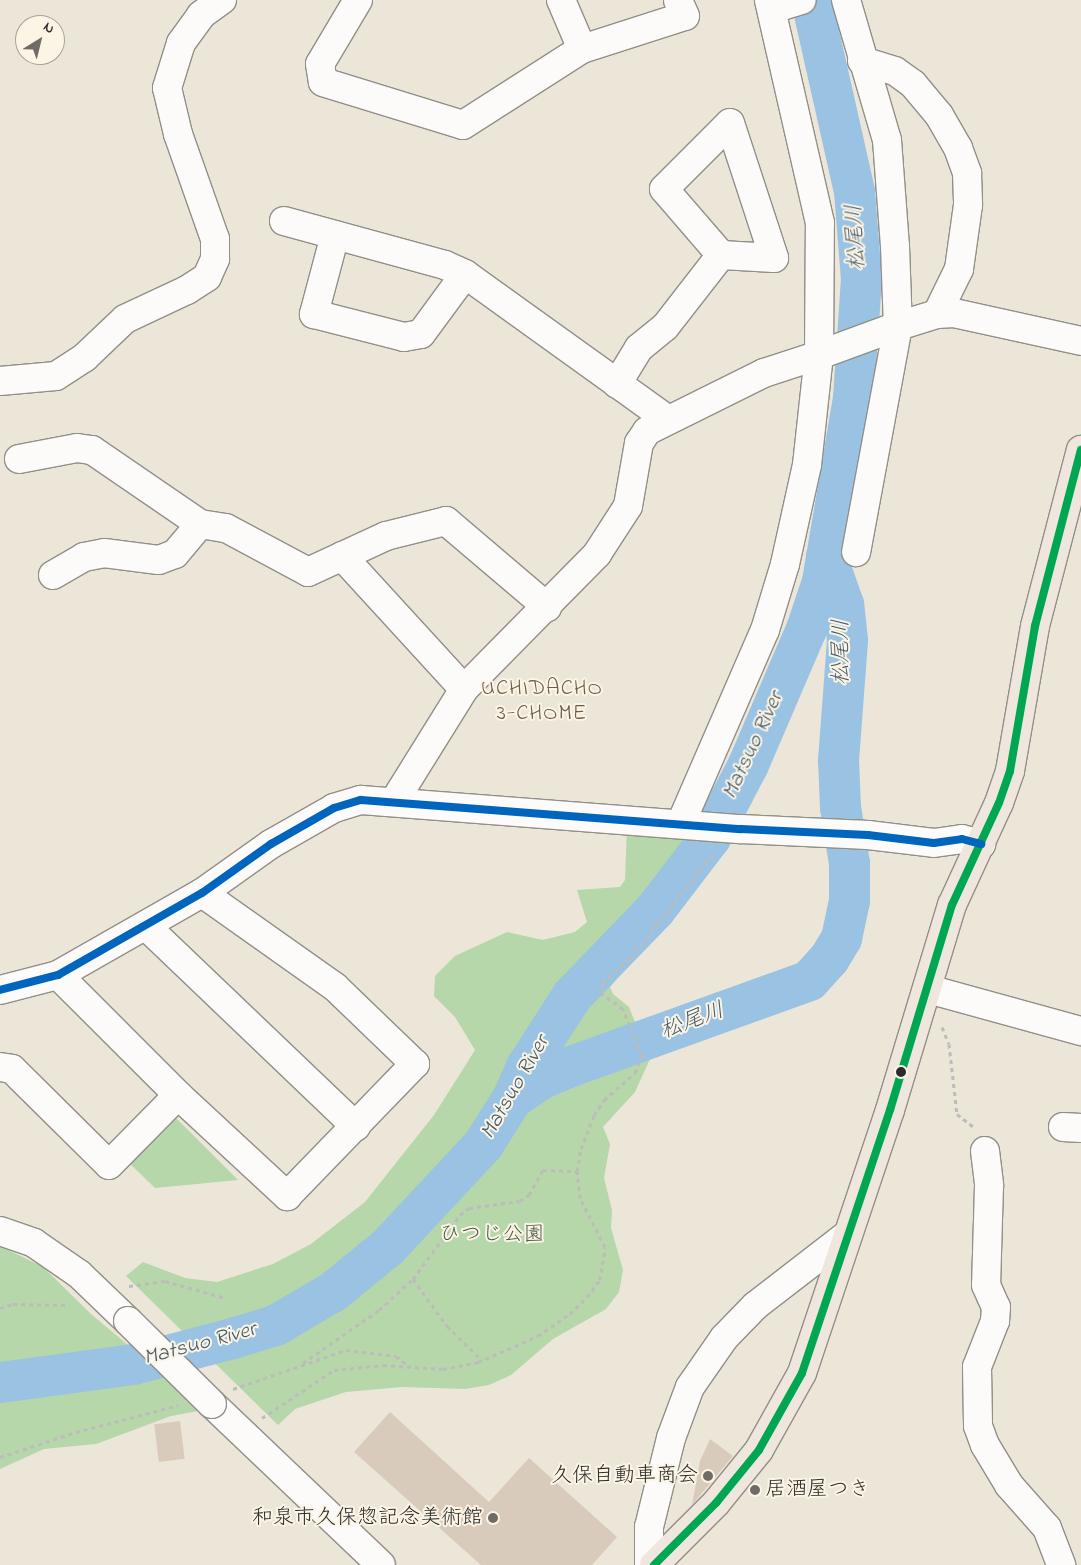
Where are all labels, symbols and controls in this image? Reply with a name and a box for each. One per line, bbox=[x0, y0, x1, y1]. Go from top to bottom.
north arrow bbox=[15, 15, 65, 65]
text: N bbox=[39, 17, 59, 40]
water label: 松尾川 bbox=[842, 203, 872, 271]
water label: 松尾川 bbox=[830, 619, 856, 685]
district label: UCHIDACHO 3-CHOME bbox=[480, 676, 604, 728]
water label: Matsuo River bbox=[718, 688, 790, 804]
water label: 松尾川 bbox=[657, 998, 729, 1046]
water label: Matsuo River bbox=[476, 1032, 556, 1144]
unlabelled marker bbox=[896, 1067, 906, 1077]
park label: ひつじ公園 bbox=[440, 1222, 544, 1248]
water label: Matsuo River bbox=[141, 1317, 259, 1373]
place label: 久保自動車商会 bbox=[551, 1463, 698, 1489]
marker: 久保自動車商会 bbox=[702, 1470, 714, 1482]
place label: 居酒屋つき bbox=[765, 1477, 870, 1503]
marker: 居酒屋つき bbox=[749, 1484, 761, 1496]
place label: 和泉市久保惣記念美術館 bbox=[252, 1505, 483, 1531]
marker: 和泉市久保惣記念美術館 bbox=[487, 1512, 499, 1524]

